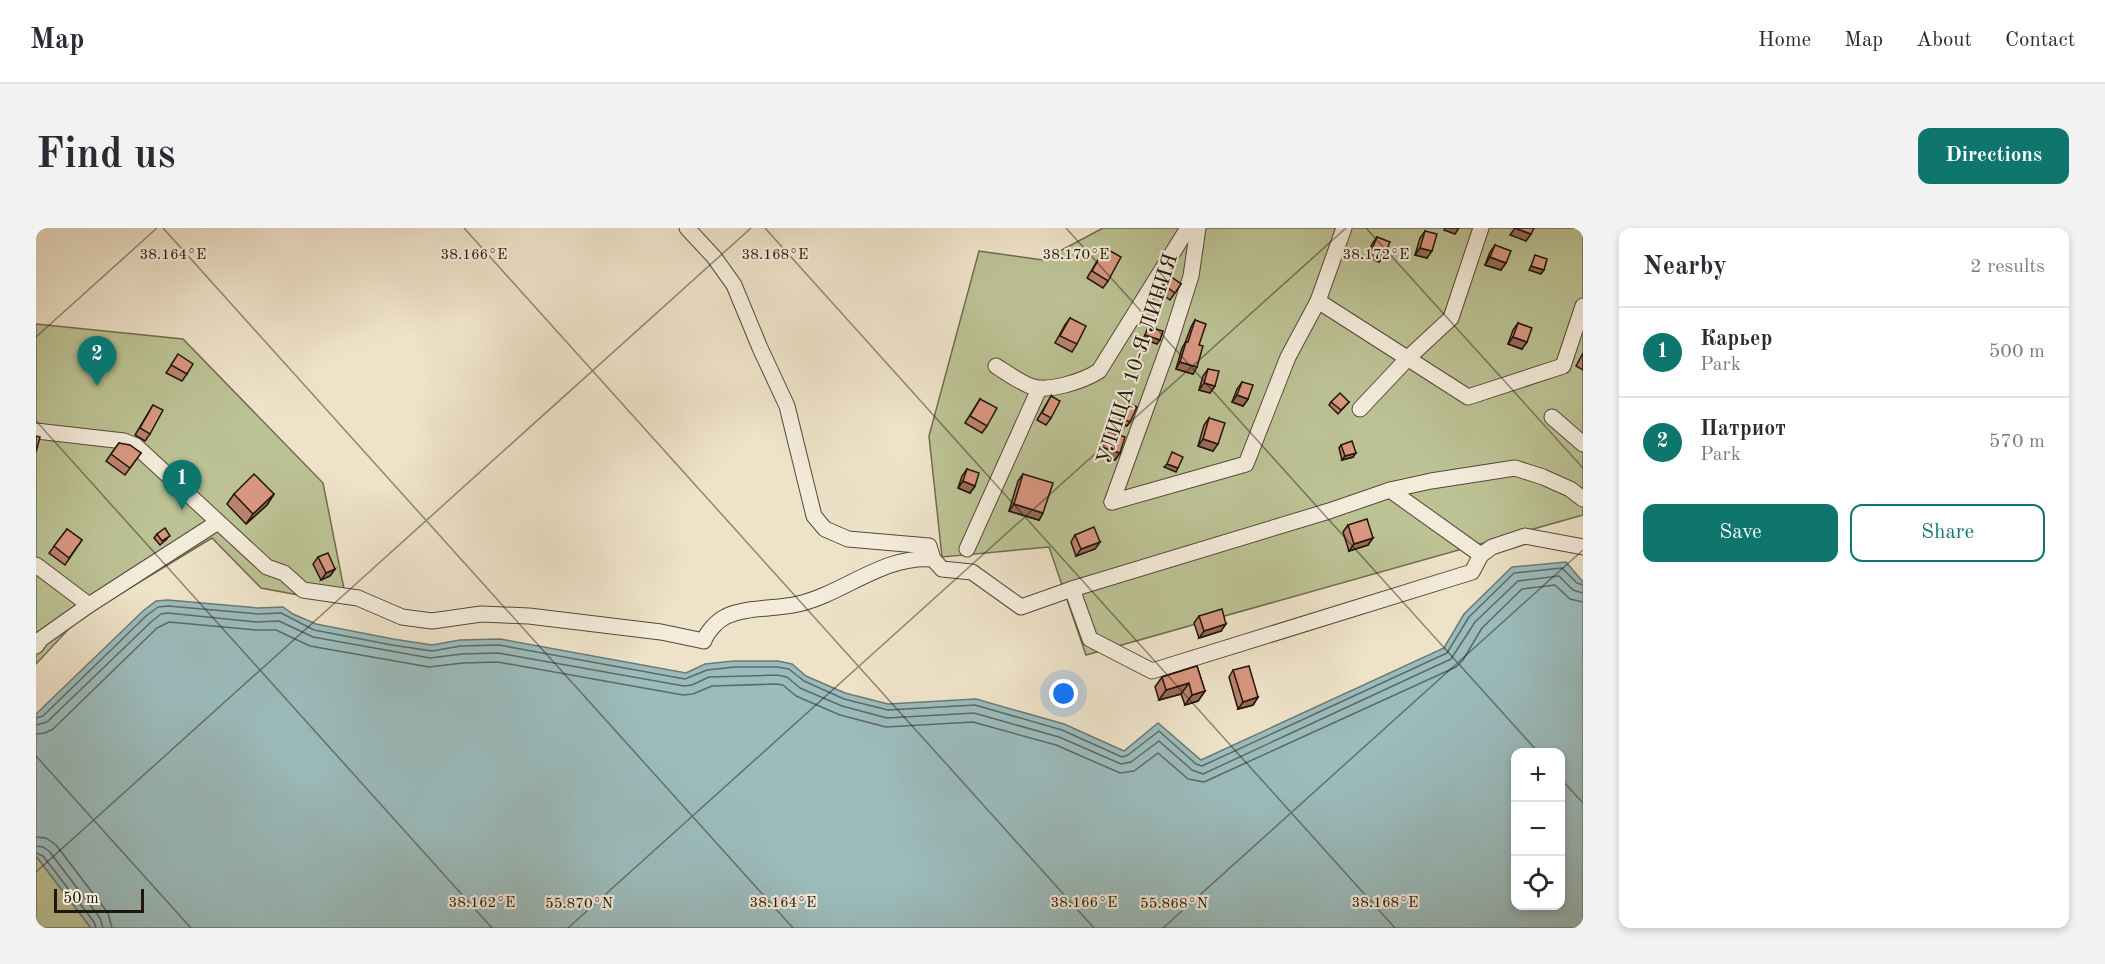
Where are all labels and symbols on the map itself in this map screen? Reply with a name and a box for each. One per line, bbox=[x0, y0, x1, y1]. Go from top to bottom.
text: 38.164°E bbox=[140, 248, 206, 263]
text: 38.166°E bbox=[441, 248, 507, 263]
text: 38.168°E bbox=[742, 248, 808, 263]
text: 38.170°E bbox=[1043, 248, 1109, 263]
text: 38.172°E bbox=[1343, 248, 1409, 263]
street label: УЛИЦА 10-Я ЛИНИЯ bbox=[1094, 251, 1182, 467]
pin: 2 bbox=[78, 336, 116, 386]
pin: 1 bbox=[162, 460, 202, 510]
your location bbox=[1049, 679, 1078, 708]
scale bar bbox=[54, 886, 144, 914]
text: 38.162°E bbox=[449, 896, 515, 911]
text: 38.164°E bbox=[750, 896, 816, 911]
text: 38.166°E bbox=[1051, 896, 1117, 911]
text: 38.168°E bbox=[1352, 896, 1418, 911]
text: 55.870°N bbox=[545, 897, 613, 912]
text: 55.868°N bbox=[1140, 897, 1208, 912]

